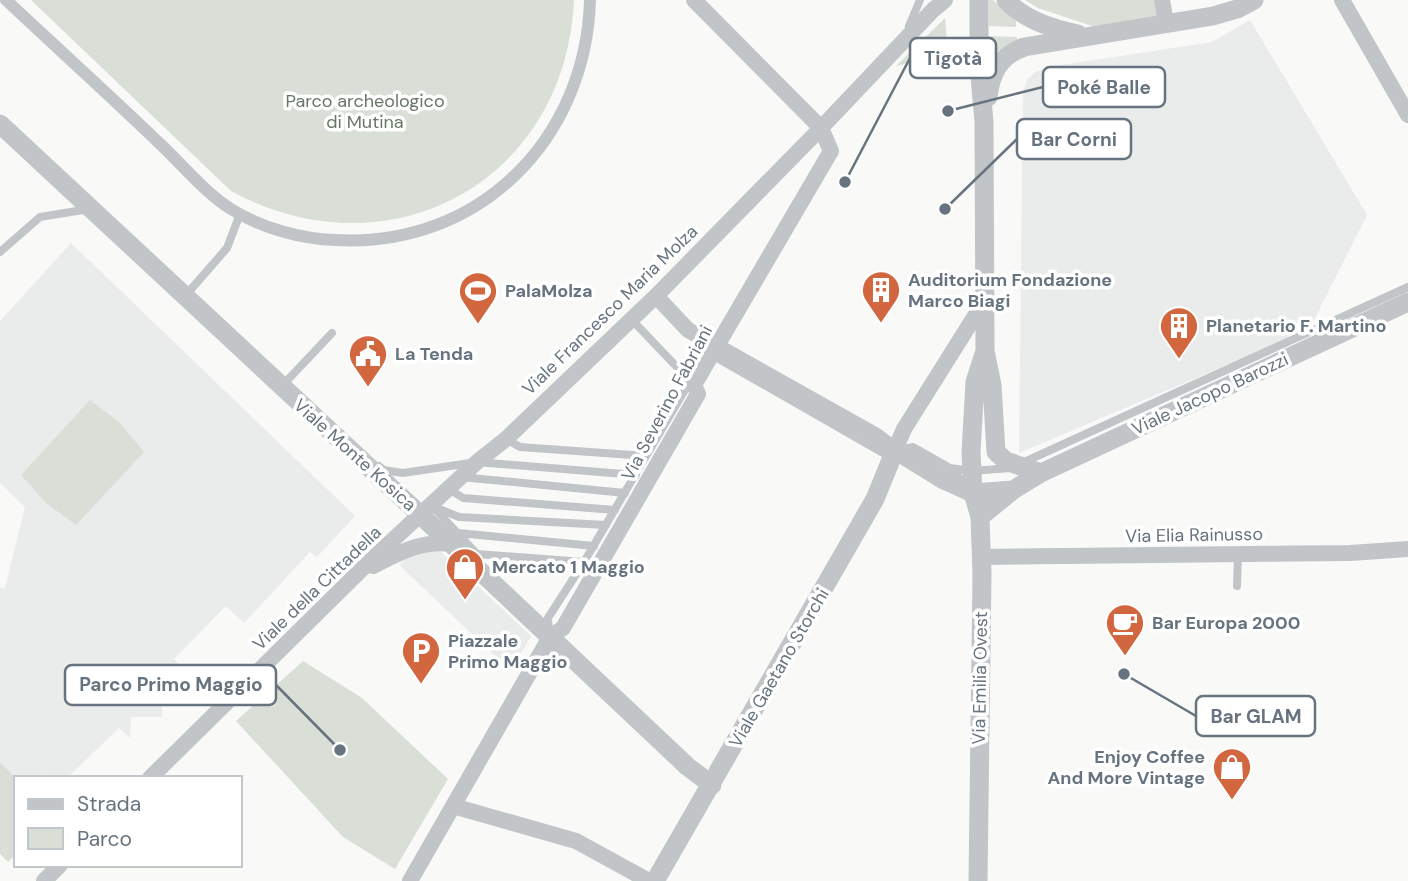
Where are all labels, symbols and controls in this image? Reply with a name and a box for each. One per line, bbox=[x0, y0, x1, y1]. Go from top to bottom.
callout: Tigotà bbox=[910, 38, 996, 78]
text: Tigotà bbox=[924, 46, 982, 71]
callout: Poké Balle bbox=[1043, 67, 1165, 107]
text: Poké Balle bbox=[1057, 75, 1151, 100]
park label: Parco archeologico di Mutina bbox=[285, 89, 445, 134]
callout: Bar Corni bbox=[1017, 119, 1131, 159]
text: Bar Corni bbox=[1031, 127, 1117, 152]
street label: Viale Francesco Maria Molza bbox=[517, 220, 703, 400]
place label: Auditorium Fondazione Marco Biagi bbox=[908, 268, 1112, 313]
building icon: Auditorium Fondazione Marco Biagi bbox=[860, 269, 902, 324]
sports icon: PalaMolza bbox=[457, 270, 499, 325]
place label: PalaMolza bbox=[505, 279, 592, 303]
building icon: Planetario F. Martino bbox=[1158, 305, 1200, 360]
place label: Planetario F. Martino bbox=[1206, 314, 1386, 338]
street label: Via Severino Fabriani bbox=[616, 321, 718, 485]
public building icon: La Tenda bbox=[347, 333, 389, 388]
place label: La Tenda bbox=[395, 342, 473, 366]
street label: Viale Jacopo Barozzi bbox=[1128, 347, 1292, 441]
street label: Viale Monte Kosica bbox=[289, 393, 421, 517]
street label: Viale della Cittadella bbox=[248, 520, 386, 656]
street label: Via Elia Rainusso bbox=[1125, 522, 1263, 548]
shop icon: Mercato 1 Maggio bbox=[444, 546, 486, 601]
place label: Mercato 1 Maggio bbox=[492, 555, 645, 579]
street label: Viale Gaetano Storchi bbox=[724, 584, 834, 752]
cafe icon: Bar Europa 2000 bbox=[1104, 602, 1146, 657]
street label: Via Emilia Ovest bbox=[967, 611, 993, 745]
place label: Bar Europa 2000 bbox=[1152, 611, 1300, 635]
place label: Piazzale Primo Maggio bbox=[448, 629, 567, 674]
parking icon: Piazzale Primo Maggio bbox=[400, 630, 442, 685]
callout: Parco Primo Maggio bbox=[65, 665, 276, 705]
text: Parco Primo Maggio bbox=[79, 672, 263, 697]
callout: Bar GLAM bbox=[1196, 696, 1315, 736]
text: Bar GLAM bbox=[1210, 704, 1302, 729]
place label: Enjoy Coffee And More Vintage bbox=[1048, 745, 1205, 790]
shop icon: Enjoy Coffee And More Vintage bbox=[1211, 746, 1253, 801]
legend bbox=[14, 776, 242, 867]
text: Strada bbox=[77, 790, 141, 818]
text: Parco bbox=[77, 825, 132, 853]

